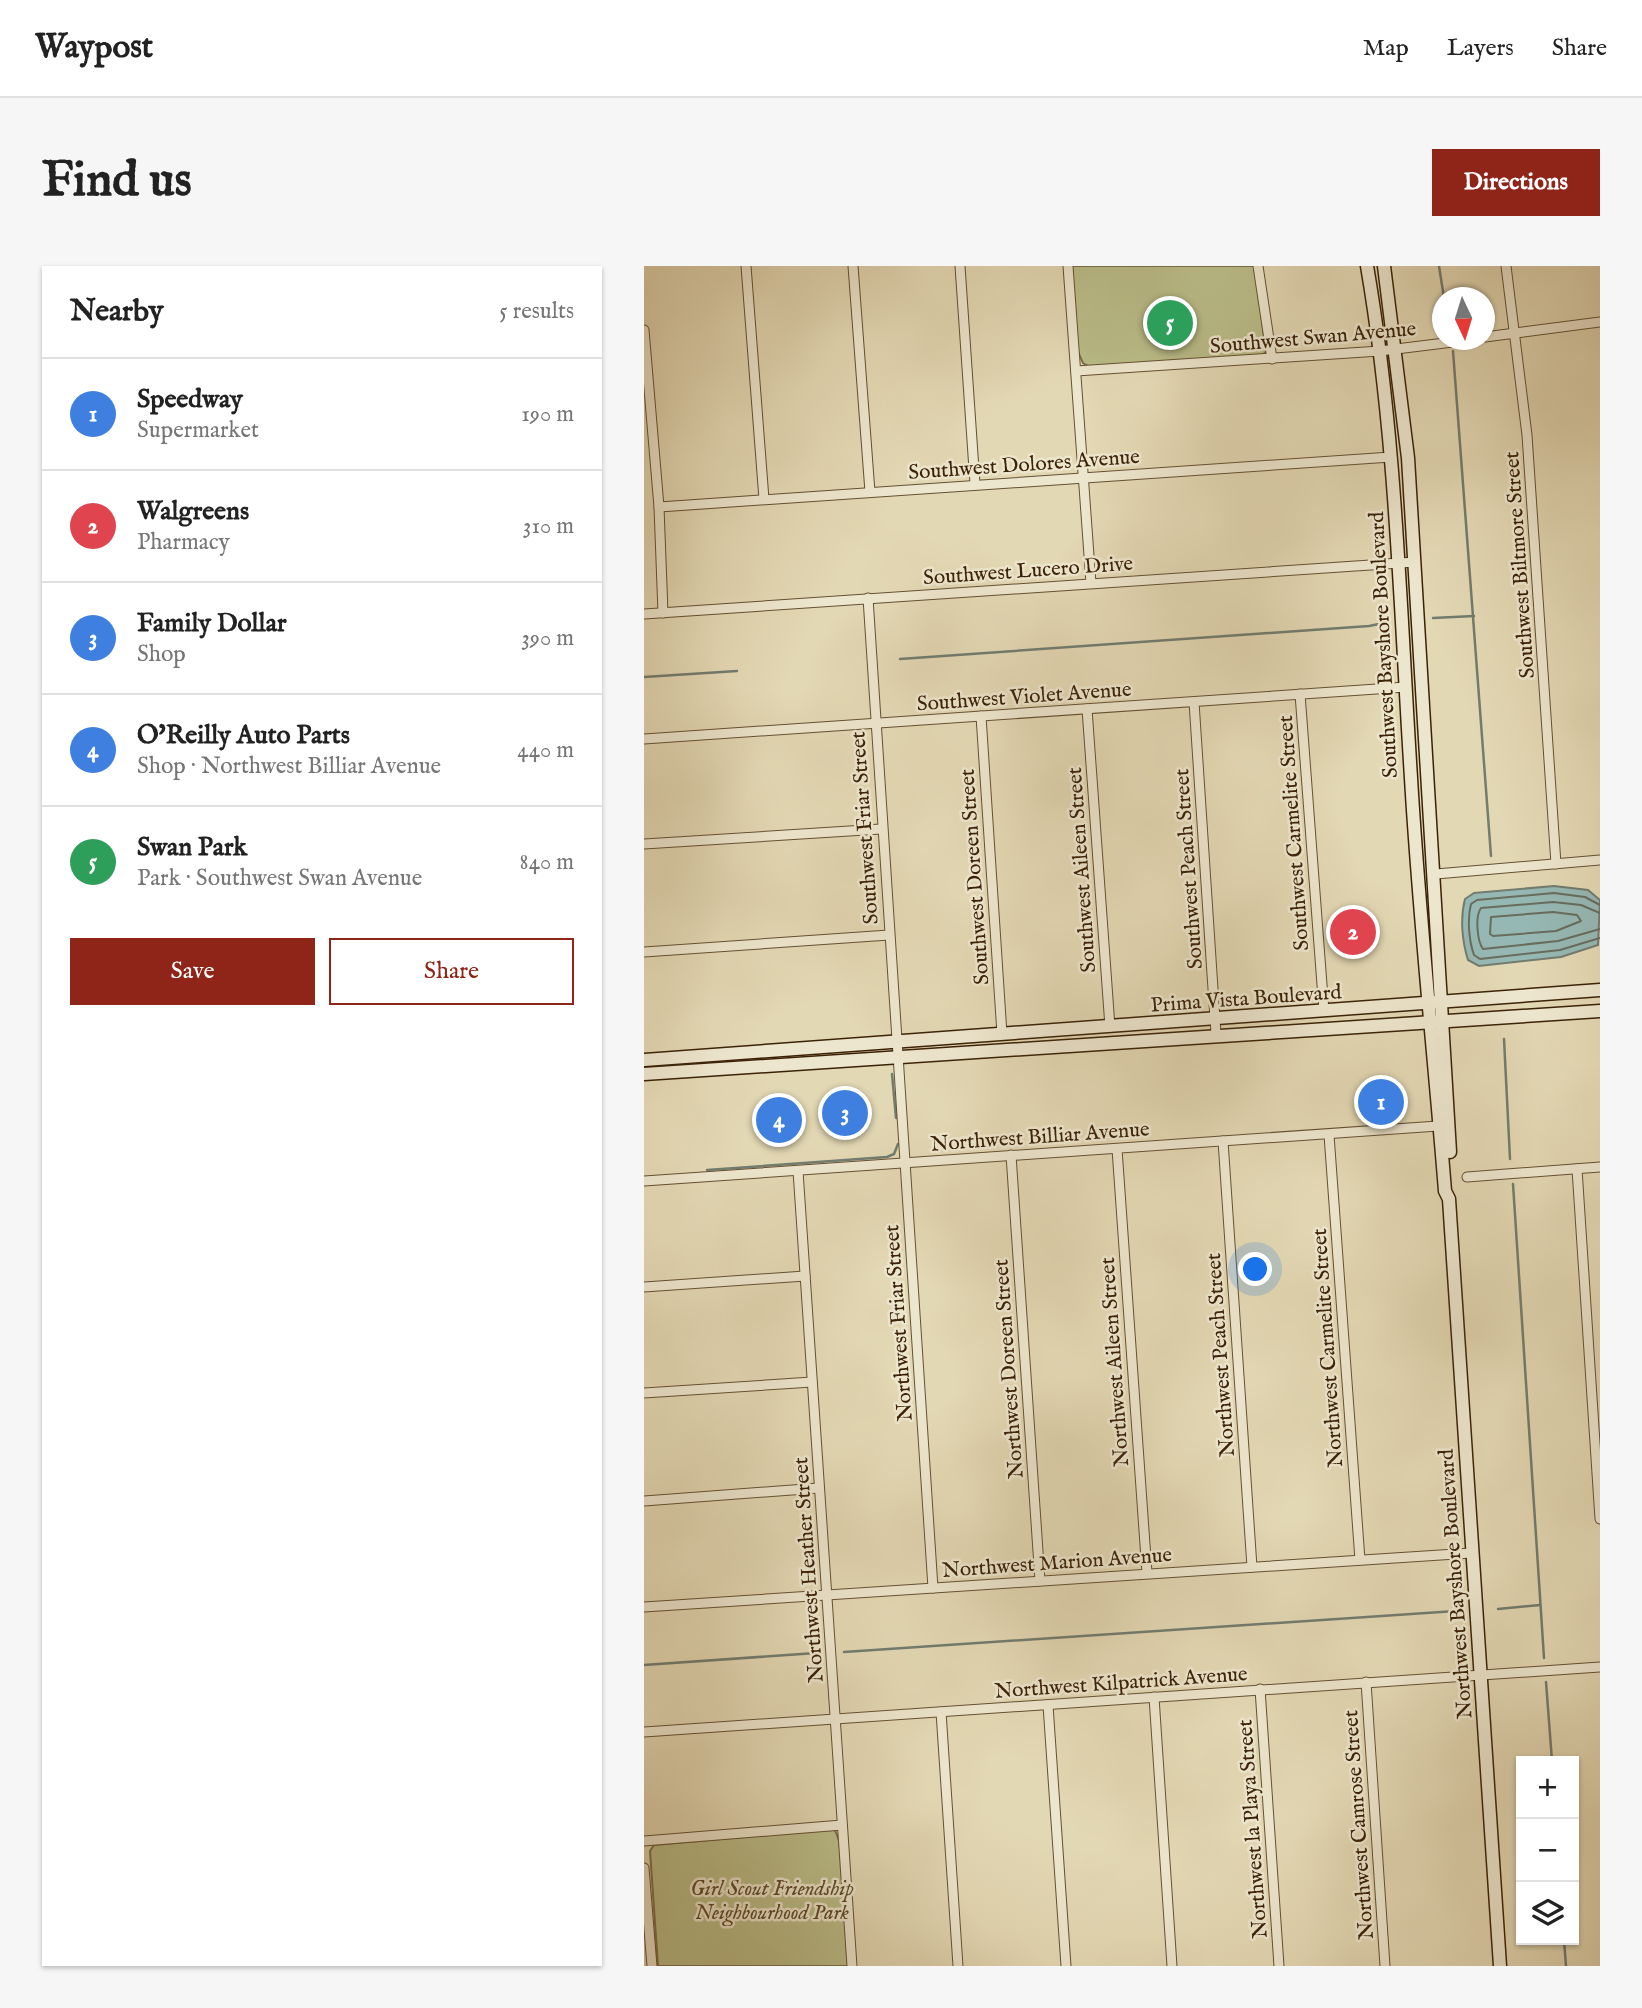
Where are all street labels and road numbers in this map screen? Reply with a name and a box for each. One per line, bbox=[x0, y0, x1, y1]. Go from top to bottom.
street label: Southwest Swan Avenue bbox=[1209, 316, 1418, 361]
street label: Southwest Dolores Avenue bbox=[907, 444, 1141, 487]
street label: Southwest Biltmore Street bbox=[1499, 451, 1542, 679]
street label: Southwest Bayshore Boulevard bbox=[1364, 510, 1405, 779]
street label: Southwest Lucero Drive bbox=[922, 551, 1134, 592]
street label: Southwest Violet Avenue bbox=[916, 676, 1133, 718]
street label: Southwest Carmelite Street bbox=[1273, 714, 1316, 952]
street label: Southwest Friar Street bbox=[845, 730, 886, 925]
street label: Southwest Aileen Street bbox=[1062, 766, 1103, 974]
street label: Southwest Doreen Street bbox=[954, 768, 997, 986]
street label: Southwest Peach Street bbox=[1169, 768, 1210, 970]
street label: Prima Vista Boulevard bbox=[1150, 979, 1343, 1020]
street label: Northwest Billiar Avenue bbox=[930, 1116, 1151, 1159]
street label: Northwest Friar Street bbox=[879, 1224, 920, 1422]
street label: Northwest Carmelite Street bbox=[1307, 1227, 1350, 1468]
street label: Northwest Peach Street bbox=[1201, 1252, 1242, 1458]
street label: Northwest Aileen Street bbox=[1095, 1256, 1136, 1467]
street label: Northwest Doreen Street bbox=[988, 1258, 1031, 1480]
street label: Northwest Bayshore Boulevard bbox=[1434, 1447, 1479, 1720]
street label: Northwest Heather Street bbox=[788, 1456, 831, 1684]
street label: Northwest Marion Avenue bbox=[941, 1542, 1173, 1585]
street label: Northwest Kilpatrick Avenue bbox=[994, 1661, 1249, 1706]
street label: Northwest Camrose Street bbox=[1338, 1709, 1381, 1941]
street label: Northwest la Playa Street bbox=[1232, 1719, 1275, 1939]

